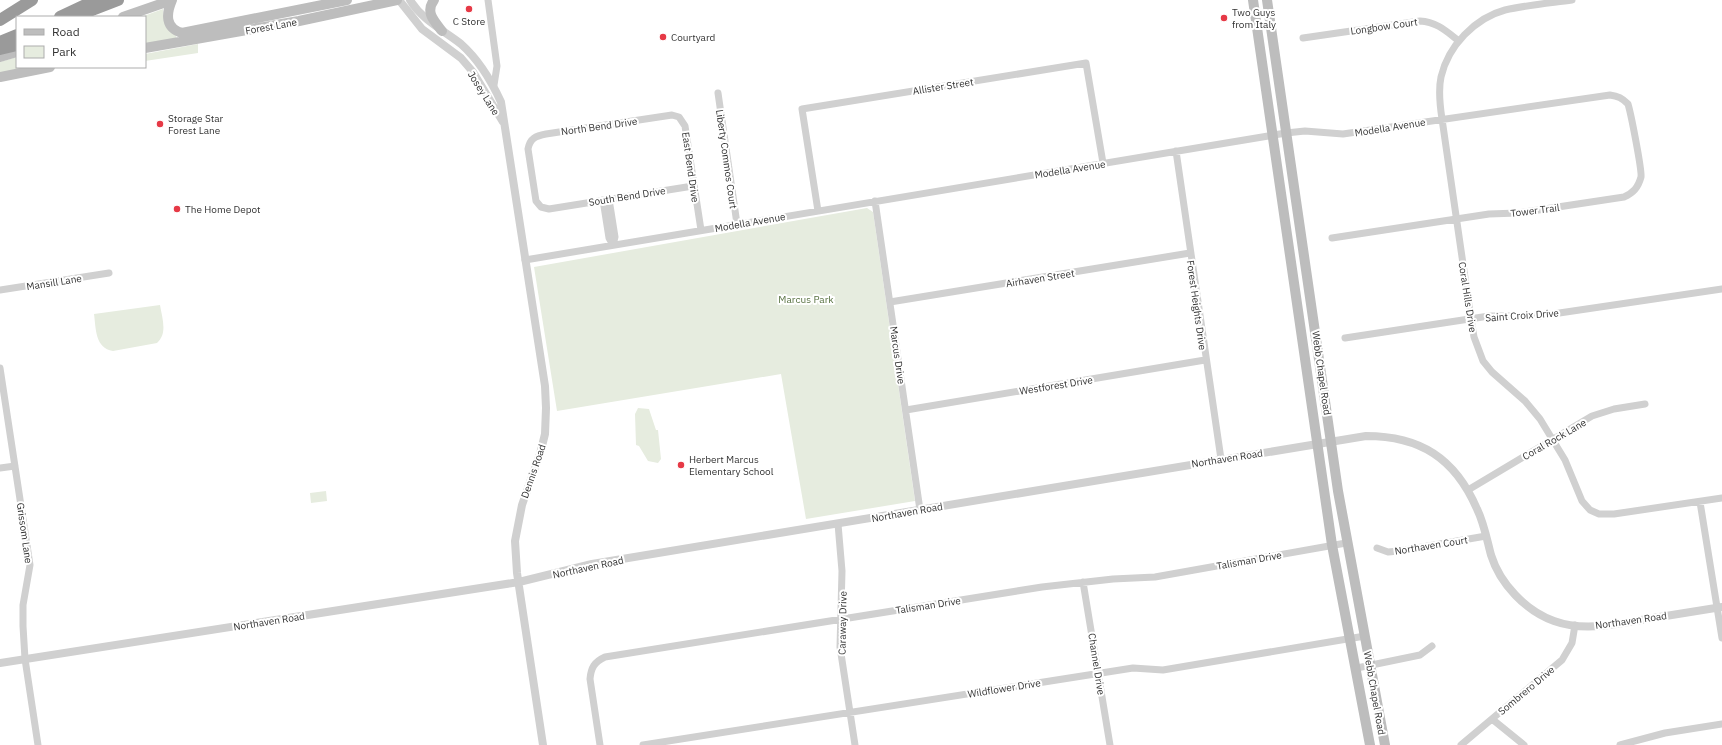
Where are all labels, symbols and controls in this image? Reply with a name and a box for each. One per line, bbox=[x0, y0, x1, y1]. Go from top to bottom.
marker: C Store bbox=[464, 4, 474, 14]
place label: Two Guys from Italy bbox=[1232, 6, 1276, 31]
marker: Two Guys from Italy bbox=[1219, 13, 1229, 23]
street label: Forest Lane bbox=[244, 15, 298, 37]
place label: C Store bbox=[453, 15, 486, 28]
street label: Longbow Court bbox=[1350, 15, 1419, 38]
legend bbox=[16, 16, 146, 68]
text: Road bbox=[52, 24, 80, 39]
place label: Courtyard bbox=[671, 31, 715, 44]
marker: Courtyard bbox=[658, 32, 668, 42]
text: Park bbox=[52, 44, 77, 59]
street label: Josey Lane bbox=[465, 69, 503, 118]
street label: Allister Street bbox=[912, 75, 975, 98]
street label: Liberty Commos Court bbox=[713, 109, 740, 210]
place label: Storage Star Forest Lane bbox=[168, 112, 224, 137]
street label: North Bend Drive bbox=[560, 115, 639, 138]
street label: Modella Avenue bbox=[1354, 115, 1427, 140]
marker: Storage Star Forest Lane bbox=[155, 119, 165, 129]
street label: East Bend Drive bbox=[679, 131, 702, 204]
street label: Modella Avenue bbox=[1034, 157, 1107, 182]
street label: South Bend Drive bbox=[588, 184, 667, 209]
street label: Tower Trail bbox=[1510, 201, 1561, 220]
place label: The Home Depot bbox=[185, 203, 261, 216]
marker: The Home Depot bbox=[172, 204, 182, 214]
street label: Modella Avenue bbox=[714, 210, 787, 235]
street label: Forest Heights Drive bbox=[1184, 259, 1209, 351]
street label: Coral Hills Drive bbox=[1456, 261, 1480, 334]
street label: Airhaven Street bbox=[1005, 267, 1076, 290]
street label: Mansill Lane bbox=[26, 272, 83, 293]
park label: Marcus Park bbox=[778, 293, 834, 306]
street label: Saint Croix Drive bbox=[1485, 306, 1560, 325]
street label: Marcus Drive bbox=[887, 325, 908, 385]
street label: Webb Chapel Road bbox=[1309, 330, 1334, 416]
street label: Westforest Drive bbox=[1018, 373, 1094, 398]
street label: Coral Rock Lane bbox=[1520, 416, 1589, 463]
street label: Dennis Road bbox=[518, 442, 549, 500]
street label: Northaven Road bbox=[1190, 446, 1264, 471]
place label: Herbert Marcus Elementary School bbox=[689, 453, 774, 478]
marker: Herbert Marcus Elementary School bbox=[676, 460, 686, 470]
street label: Northaven Road bbox=[870, 500, 944, 525]
street label: Grissom Lane bbox=[14, 502, 35, 565]
street label: Northaven Court bbox=[1394, 533, 1469, 558]
street label: Talisman Drive bbox=[1216, 548, 1283, 573]
street label: Northaven Road bbox=[551, 554, 625, 581]
street label: Caraway Drive bbox=[835, 590, 850, 655]
street label: Talisman Drive bbox=[895, 594, 962, 617]
street label: Northaven Road bbox=[232, 609, 306, 634]
street label: Northaven Road bbox=[1594, 609, 1668, 632]
street label: Channel Drive bbox=[1085, 632, 1108, 696]
street label: Webb Chapel Road bbox=[1361, 650, 1388, 736]
street label: Sombrero Drive bbox=[1495, 663, 1558, 718]
street label: Wildflower Drive bbox=[967, 676, 1042, 701]

